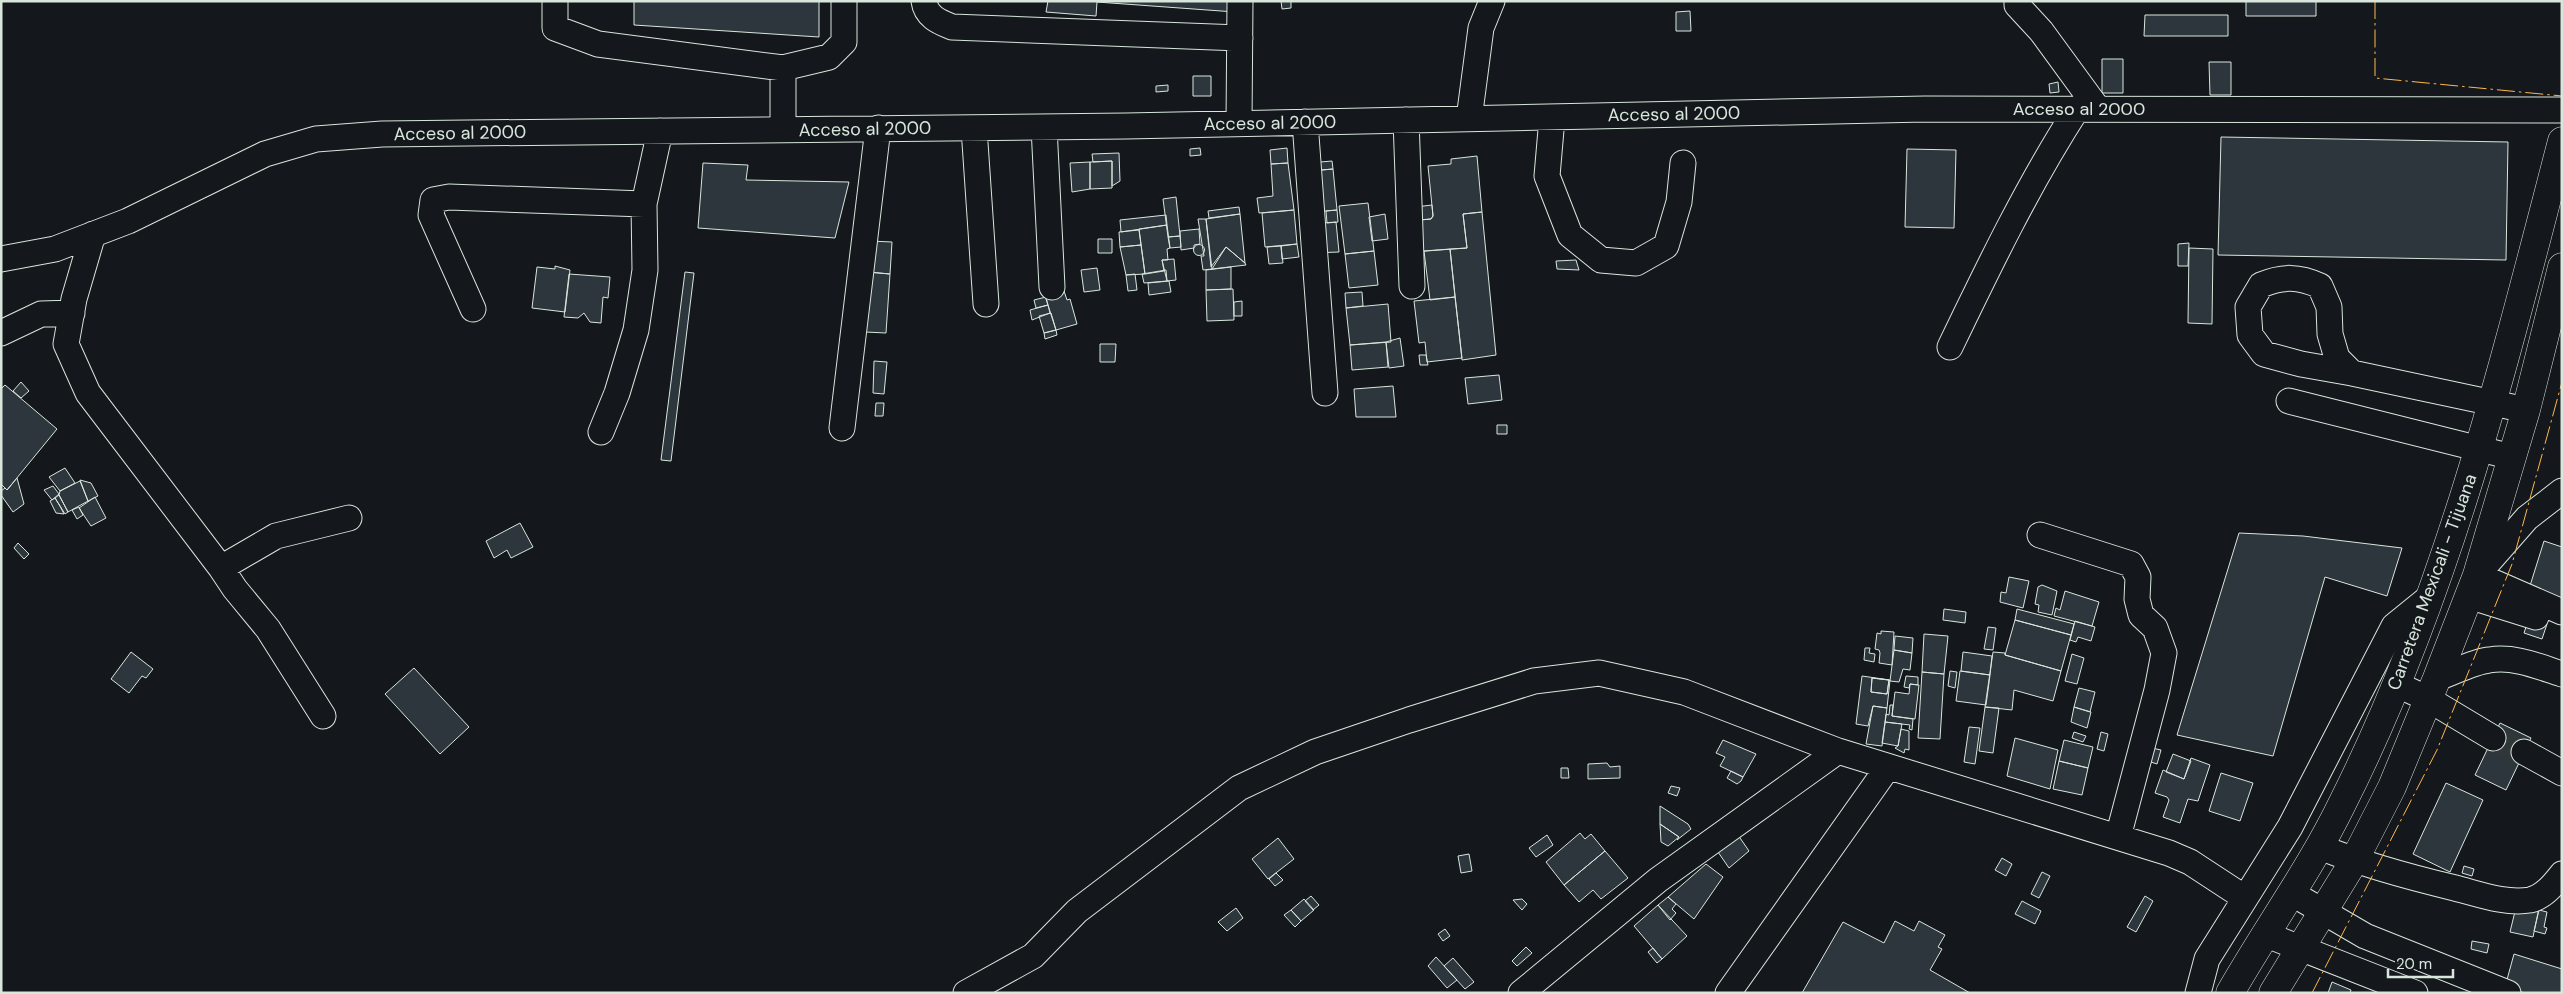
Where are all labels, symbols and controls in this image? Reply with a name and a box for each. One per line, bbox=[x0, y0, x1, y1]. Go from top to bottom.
street label: Acceso al 2000 bbox=[2013, 97, 2145, 121]
street label: Acceso al 2000 bbox=[1608, 101, 1740, 127]
street label: Acceso al 2000 bbox=[1204, 110, 1336, 136]
street label: Acceso al 2000 bbox=[799, 116, 931, 142]
street label: Acceso al 2000 bbox=[394, 120, 526, 146]
street label: Carretera Mexicali - Tijuana bbox=[2382, 470, 2482, 694]
scale bar bbox=[2388, 946, 2453, 978]
text: 20 m bbox=[2396, 954, 2432, 974]

